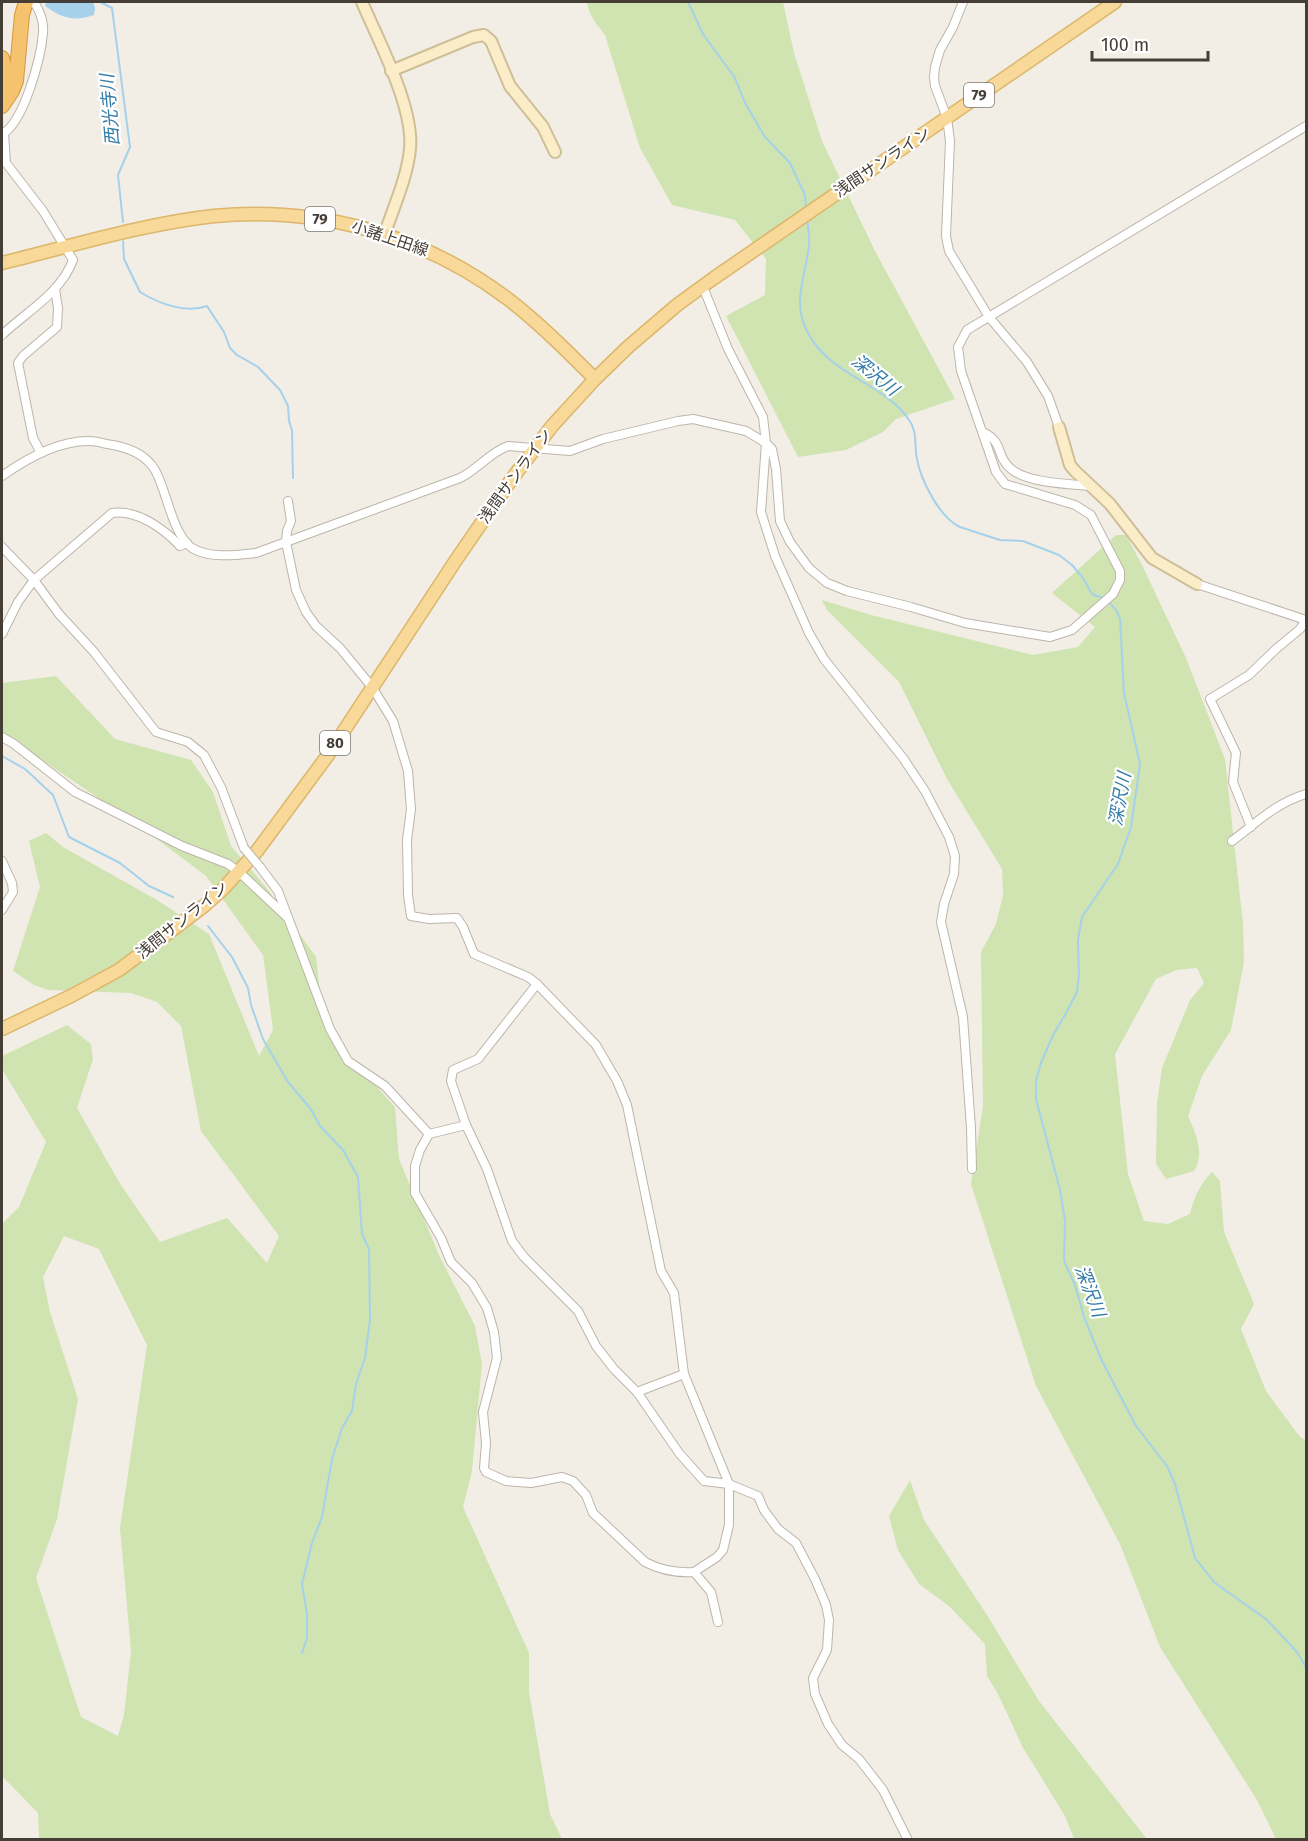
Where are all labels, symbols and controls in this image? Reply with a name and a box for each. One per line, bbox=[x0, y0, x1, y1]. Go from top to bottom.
scale bar bbox=[1092, 24, 1208, 62]
text: 100 m bbox=[1101, 34, 1149, 56]
water label: 西光寺川 bbox=[96, 71, 124, 147]
road number: 79 bbox=[964, 83, 994, 107]
street label: 浅間サンライン bbox=[830, 123, 934, 201]
road number: 79 bbox=[305, 207, 335, 231]
street label: 小諸上田線 bbox=[349, 216, 431, 260]
water label: 深沢川 bbox=[847, 349, 904, 402]
street label: 浅間サンライン bbox=[474, 425, 556, 527]
road number: 80 bbox=[320, 731, 350, 755]
water label: 深沢川 bbox=[1104, 769, 1136, 827]
street label: 浅間サンライン bbox=[132, 877, 232, 963]
water label: 深沢川 bbox=[1070, 1262, 1111, 1322]

